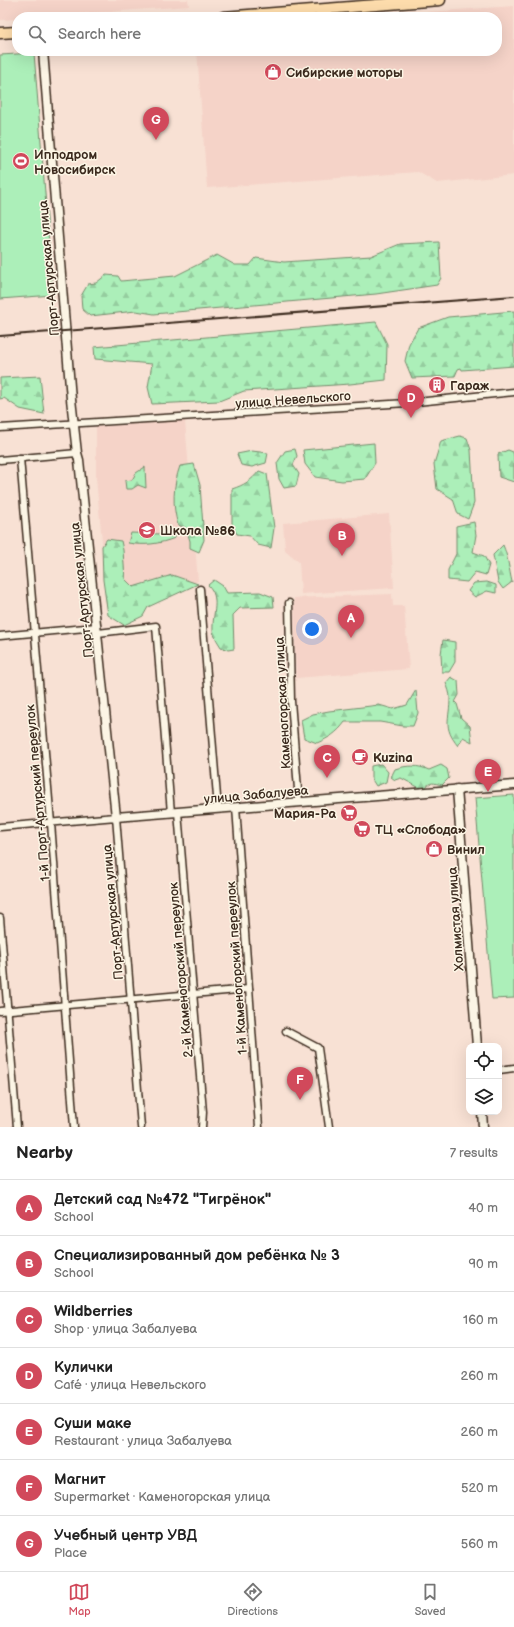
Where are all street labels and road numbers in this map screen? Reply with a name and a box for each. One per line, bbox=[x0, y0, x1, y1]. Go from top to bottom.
street label: Порт-Артурская улица bbox=[35, 199, 63, 336]
street label: улица Невельского bbox=[235, 388, 352, 412]
street label: Порт-Артурская улица bbox=[67, 521, 97, 658]
street label: Каменогорская улица bbox=[272, 636, 294, 769]
street label: 1-й Порт-Артурский переулок bbox=[22, 704, 54, 882]
street label: улица Забалуева bbox=[203, 782, 309, 808]
street label: Порт-Артурская улица bbox=[99, 843, 127, 980]
street label: Холмистая улица bbox=[444, 866, 468, 972]
street label: 2-й Каменогорский переулок bbox=[165, 881, 197, 1058]
street label: 1-й Каменогорский переулок bbox=[223, 881, 251, 1055]

